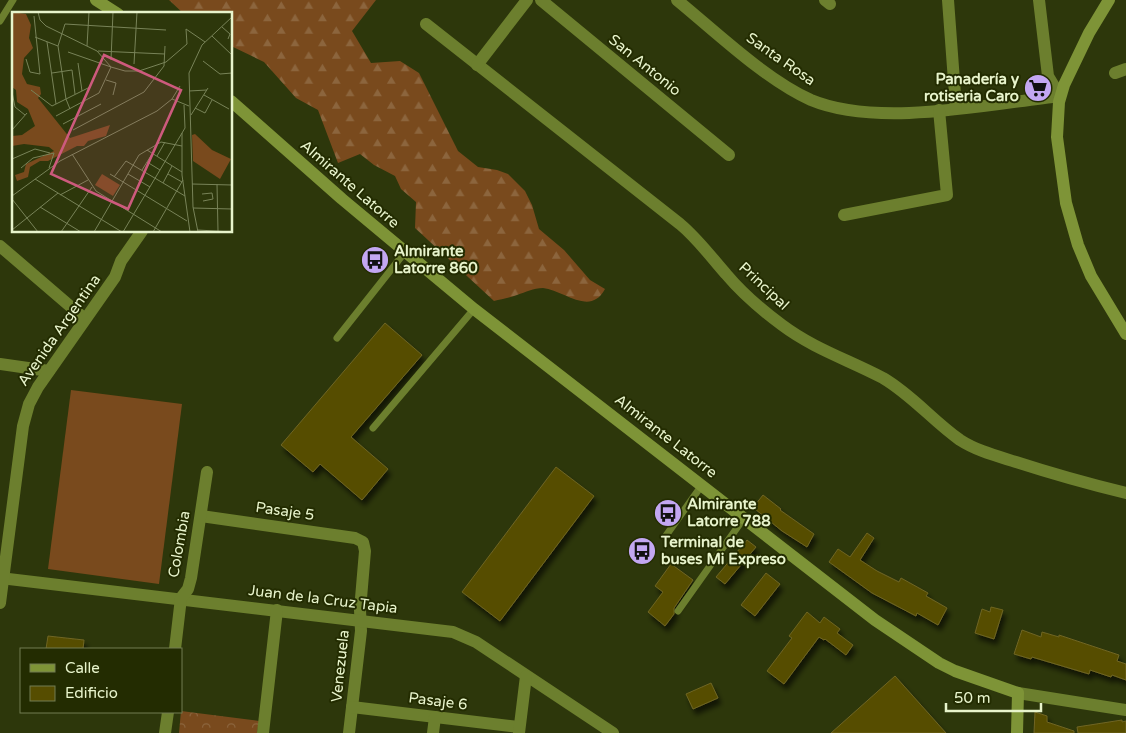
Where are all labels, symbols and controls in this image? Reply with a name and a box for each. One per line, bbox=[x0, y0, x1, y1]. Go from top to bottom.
inset map bbox=[12, 12, 232, 232]
street label: Santa Rosa bbox=[743, 29, 819, 89]
street label: San Antonio bbox=[605, 30, 685, 100]
place label: Panadería y rotiseria Caro bbox=[924, 70, 1019, 105]
supermarket icon: Panadería y rotiseria Caro bbox=[1023, 73, 1053, 103]
street label: Almirante Latorre bbox=[297, 136, 403, 232]
place label: Almirante Latorre 860 bbox=[394, 242, 478, 277]
bus stop icon: Almirante Latorre 860 bbox=[360, 245, 390, 275]
street label: Principal bbox=[735, 258, 793, 314]
street label: Avenida Argentina bbox=[14, 271, 104, 389]
street label: Almirante Latorre bbox=[611, 390, 721, 482]
place label: Almirante Latorre 788 bbox=[687, 495, 771, 530]
street label: Pasaje 5 bbox=[254, 498, 316, 524]
bus stop icon: Almirante Latorre 788 bbox=[653, 498, 683, 528]
street label: Colombia bbox=[164, 509, 194, 579]
place label: Terminal de buses Mi Expreso bbox=[660, 533, 786, 569]
bus stop icon: Terminal de buses Mi Expreso bbox=[627, 536, 657, 566]
street label: Juan de la Cruz Tapia bbox=[247, 581, 399, 617]
street label: Venezuela bbox=[327, 629, 353, 703]
legend bbox=[20, 648, 182, 713]
text: Calle bbox=[65, 659, 100, 677]
scale bar bbox=[946, 680, 1041, 712]
text: Edificio bbox=[65, 684, 118, 702]
street label: Pasaje 6 bbox=[407, 688, 469, 714]
text: 50 m bbox=[954, 689, 991, 707]

